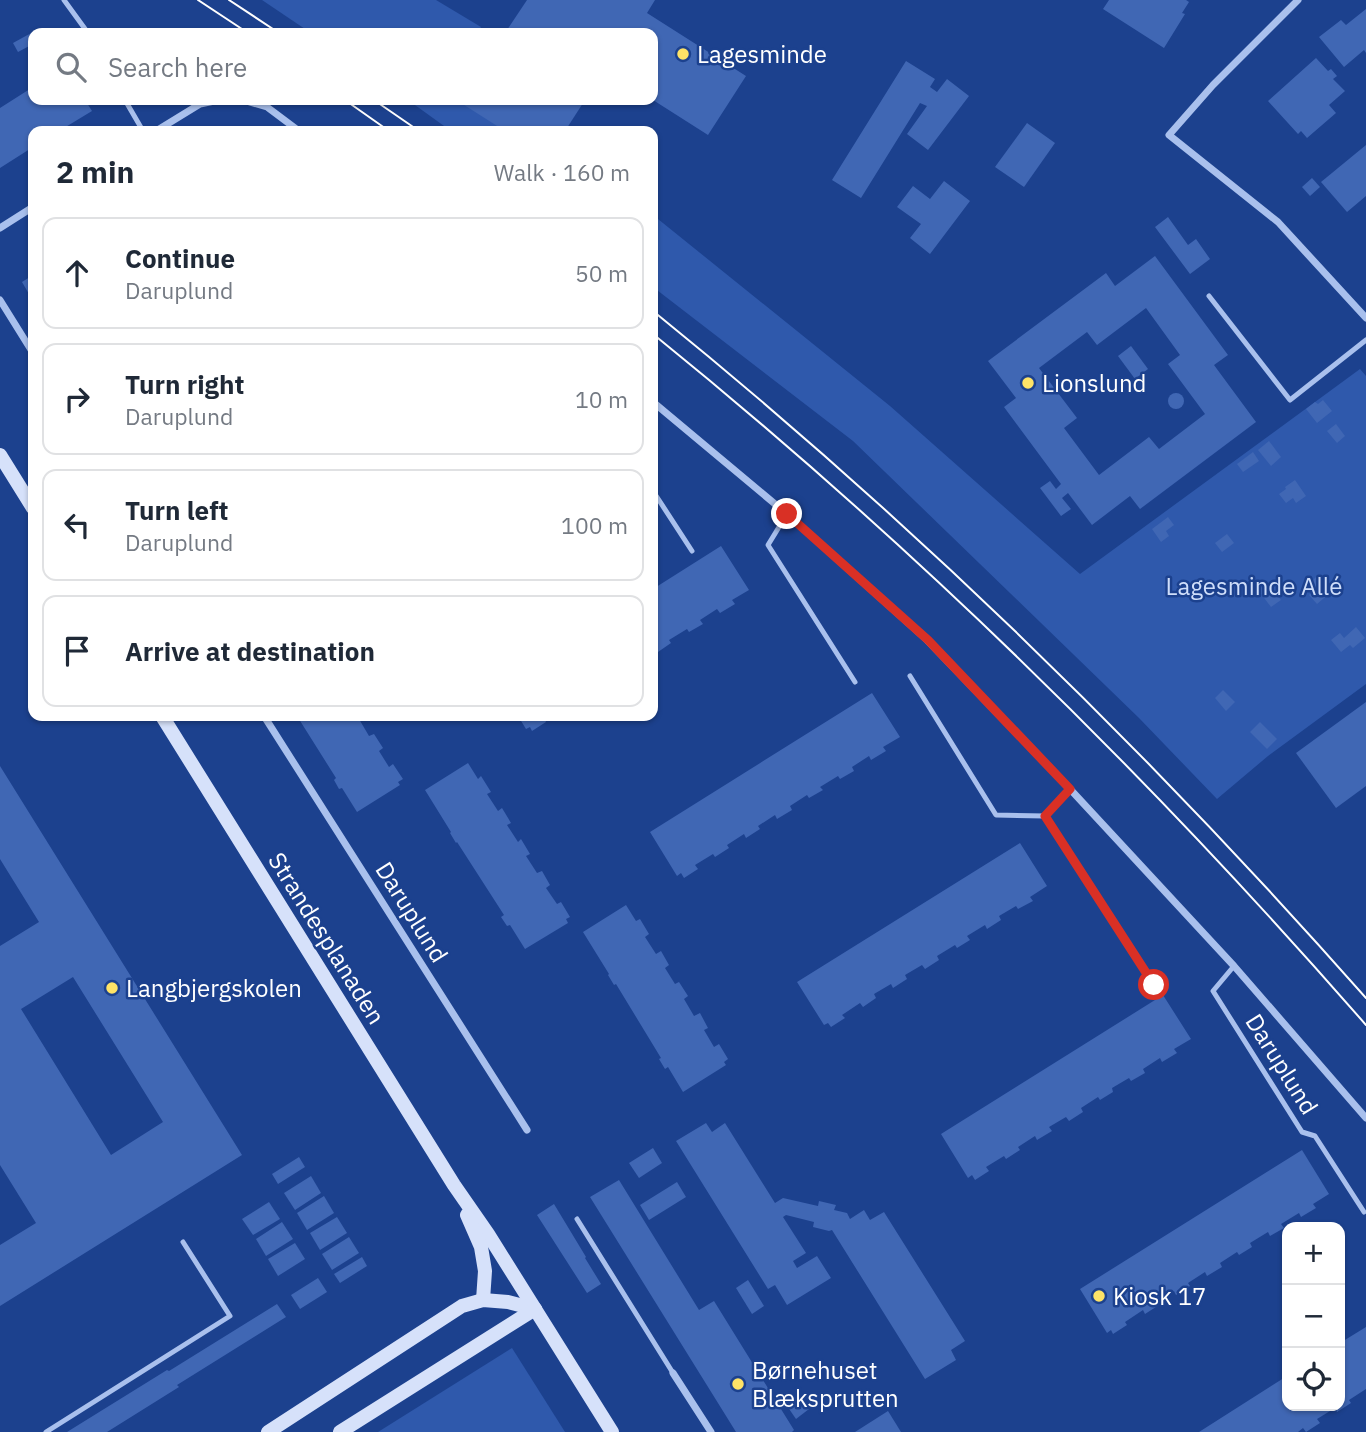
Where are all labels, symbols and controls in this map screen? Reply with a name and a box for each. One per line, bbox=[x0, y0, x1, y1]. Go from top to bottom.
search box bbox=[28, 28, 658, 105]
place label: Lagesminde bbox=[697, 38, 827, 70]
marker: Lagesminde bbox=[675, 46, 691, 62]
icon: search bbox=[52, 48, 90, 86]
text: Search here bbox=[108, 50, 247, 84]
text: 2 min bbox=[56, 152, 134, 191]
text: Walk · 160 m bbox=[494, 157, 630, 187]
text: Continue bbox=[125, 241, 235, 275]
icon: ahead bbox=[58, 254, 96, 292]
text: 50 m bbox=[575, 258, 628, 288]
text: Daruplund bbox=[125, 275, 233, 305]
text: Turn right bbox=[125, 367, 244, 401]
place label: Lionslund bbox=[1042, 367, 1147, 399]
marker: Lionslund bbox=[1020, 375, 1036, 391]
icon: right bbox=[58, 380, 96, 418]
text: 10 m bbox=[575, 384, 628, 414]
text: Daruplund bbox=[125, 401, 233, 431]
text: Turn left bbox=[125, 493, 228, 527]
route end bbox=[771, 498, 802, 529]
icon: left bbox=[58, 506, 96, 544]
text: 100 m bbox=[561, 510, 628, 540]
text: Daruplund bbox=[125, 527, 233, 557]
park label: Lagesminde Allé bbox=[1165, 570, 1343, 602]
icon: arrive bbox=[58, 632, 96, 670]
text: Arrive at destination bbox=[125, 634, 375, 668]
street label: Strandesplanaden bbox=[261, 846, 393, 1030]
street label: Daruplund bbox=[368, 856, 456, 968]
route start bbox=[1138, 969, 1169, 1000]
place label: Langbjergskolen bbox=[126, 972, 302, 1004]
marker: Langbjergskolen bbox=[104, 980, 120, 996]
street label: Daruplund bbox=[1238, 1008, 1326, 1120]
map controls bbox=[1282, 1222, 1345, 1411]
button: + bbox=[1282, 1222, 1345, 1285]
place label: Kiosk 17 bbox=[1113, 1280, 1206, 1312]
button: − bbox=[1282, 1285, 1345, 1348]
marker: Kiosk 17 bbox=[1091, 1288, 1107, 1304]
button: locate bbox=[1282, 1348, 1345, 1411]
place label: Børnehuset Blæksprutten bbox=[752, 1354, 899, 1414]
marker: Børnehuset Blæksprutten bbox=[730, 1376, 746, 1392]

